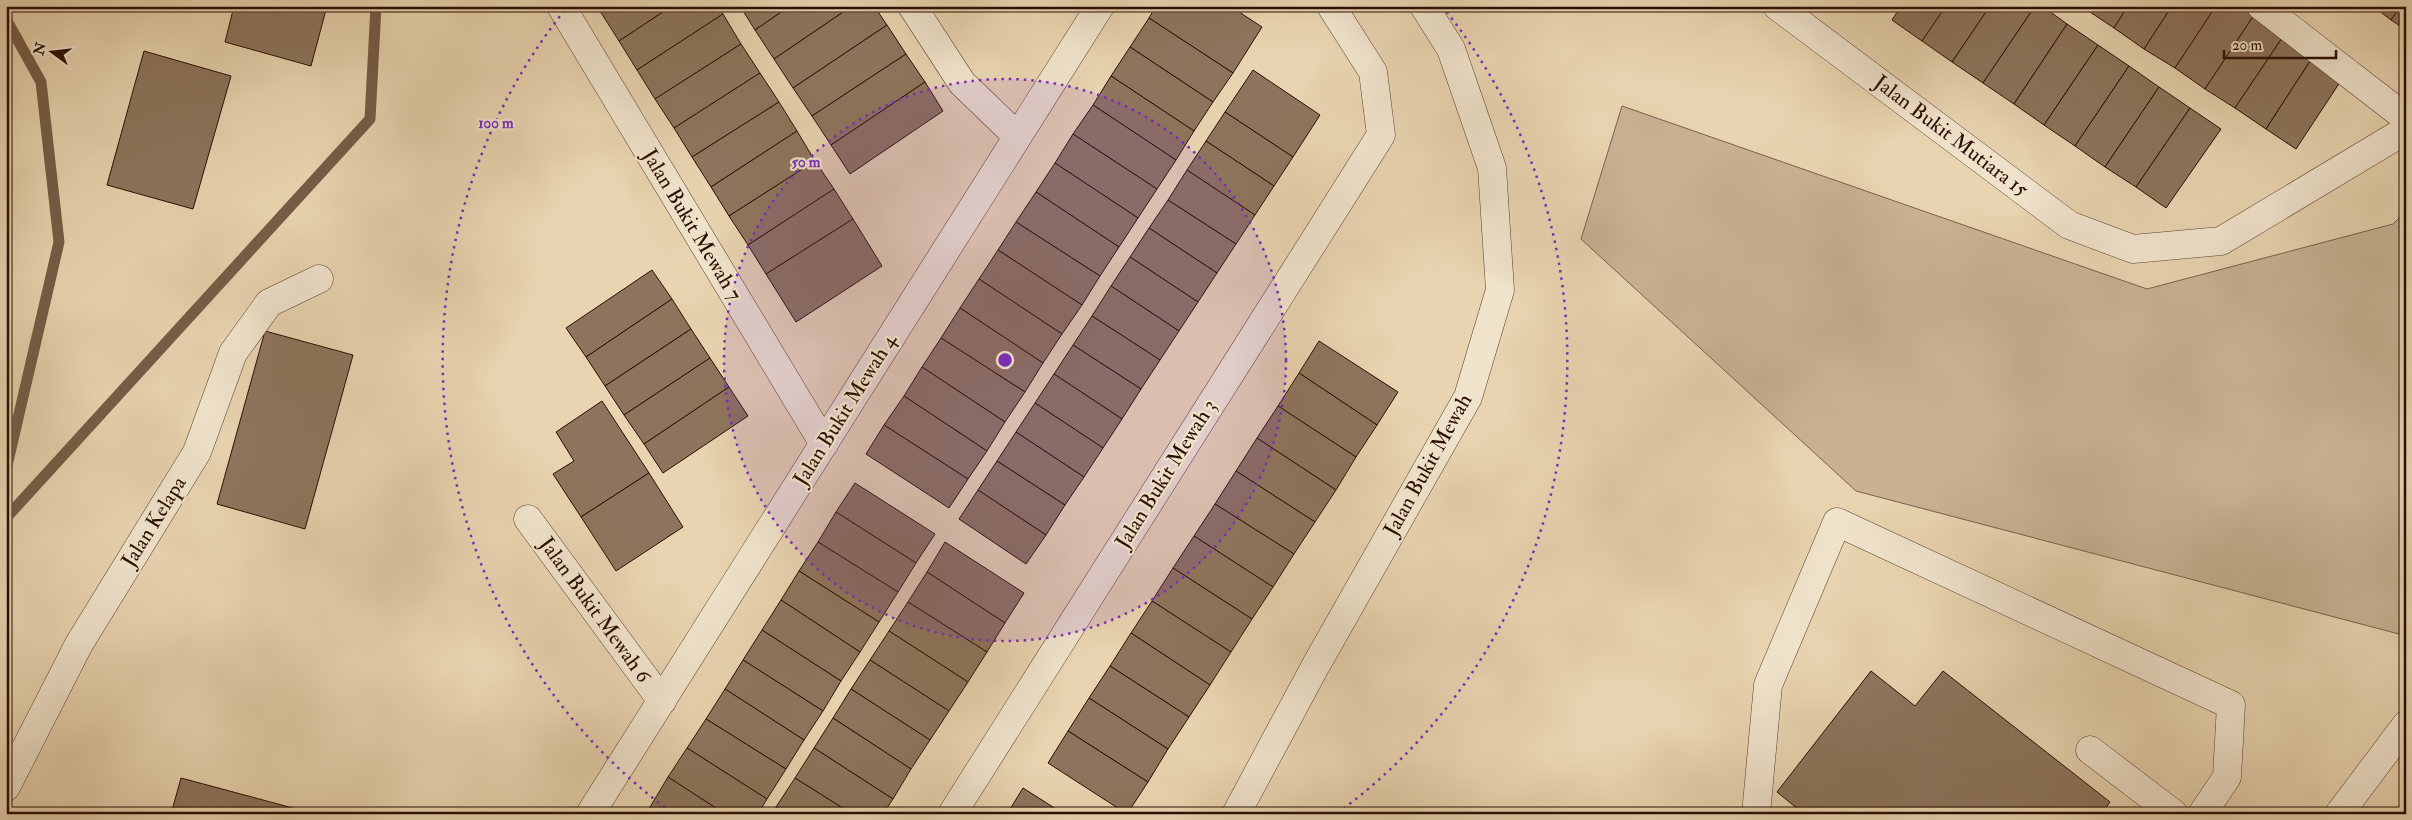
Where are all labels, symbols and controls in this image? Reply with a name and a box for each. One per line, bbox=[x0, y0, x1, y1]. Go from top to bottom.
north arrow bbox=[28, 28, 78, 78]
scale bar bbox=[2224, 28, 2337, 60]
text: 20 m bbox=[2232, 36, 2262, 55]
text: N bbox=[30, 40, 50, 58]
street label: Jalan Bukit Mutiara 15 bbox=[1868, 68, 2034, 203]
text: 100 m bbox=[478, 114, 514, 133]
street label: Jalan Bukit Mewah 7 bbox=[635, 143, 748, 306]
text: 50 m bbox=[792, 153, 821, 172]
street label: Jalan Bukit Mewah 4 bbox=[787, 328, 904, 492]
centre of rings bbox=[996, 351, 1014, 369]
street label: Jalan Bukit Mewah bbox=[1377, 389, 1478, 542]
street label: Jalan Bukit Mewah 3 bbox=[1109, 394, 1223, 555]
street label: Jalan Kelapa bbox=[115, 471, 193, 573]
street label: Jalan Bukit Mewah 6 bbox=[532, 531, 658, 689]

